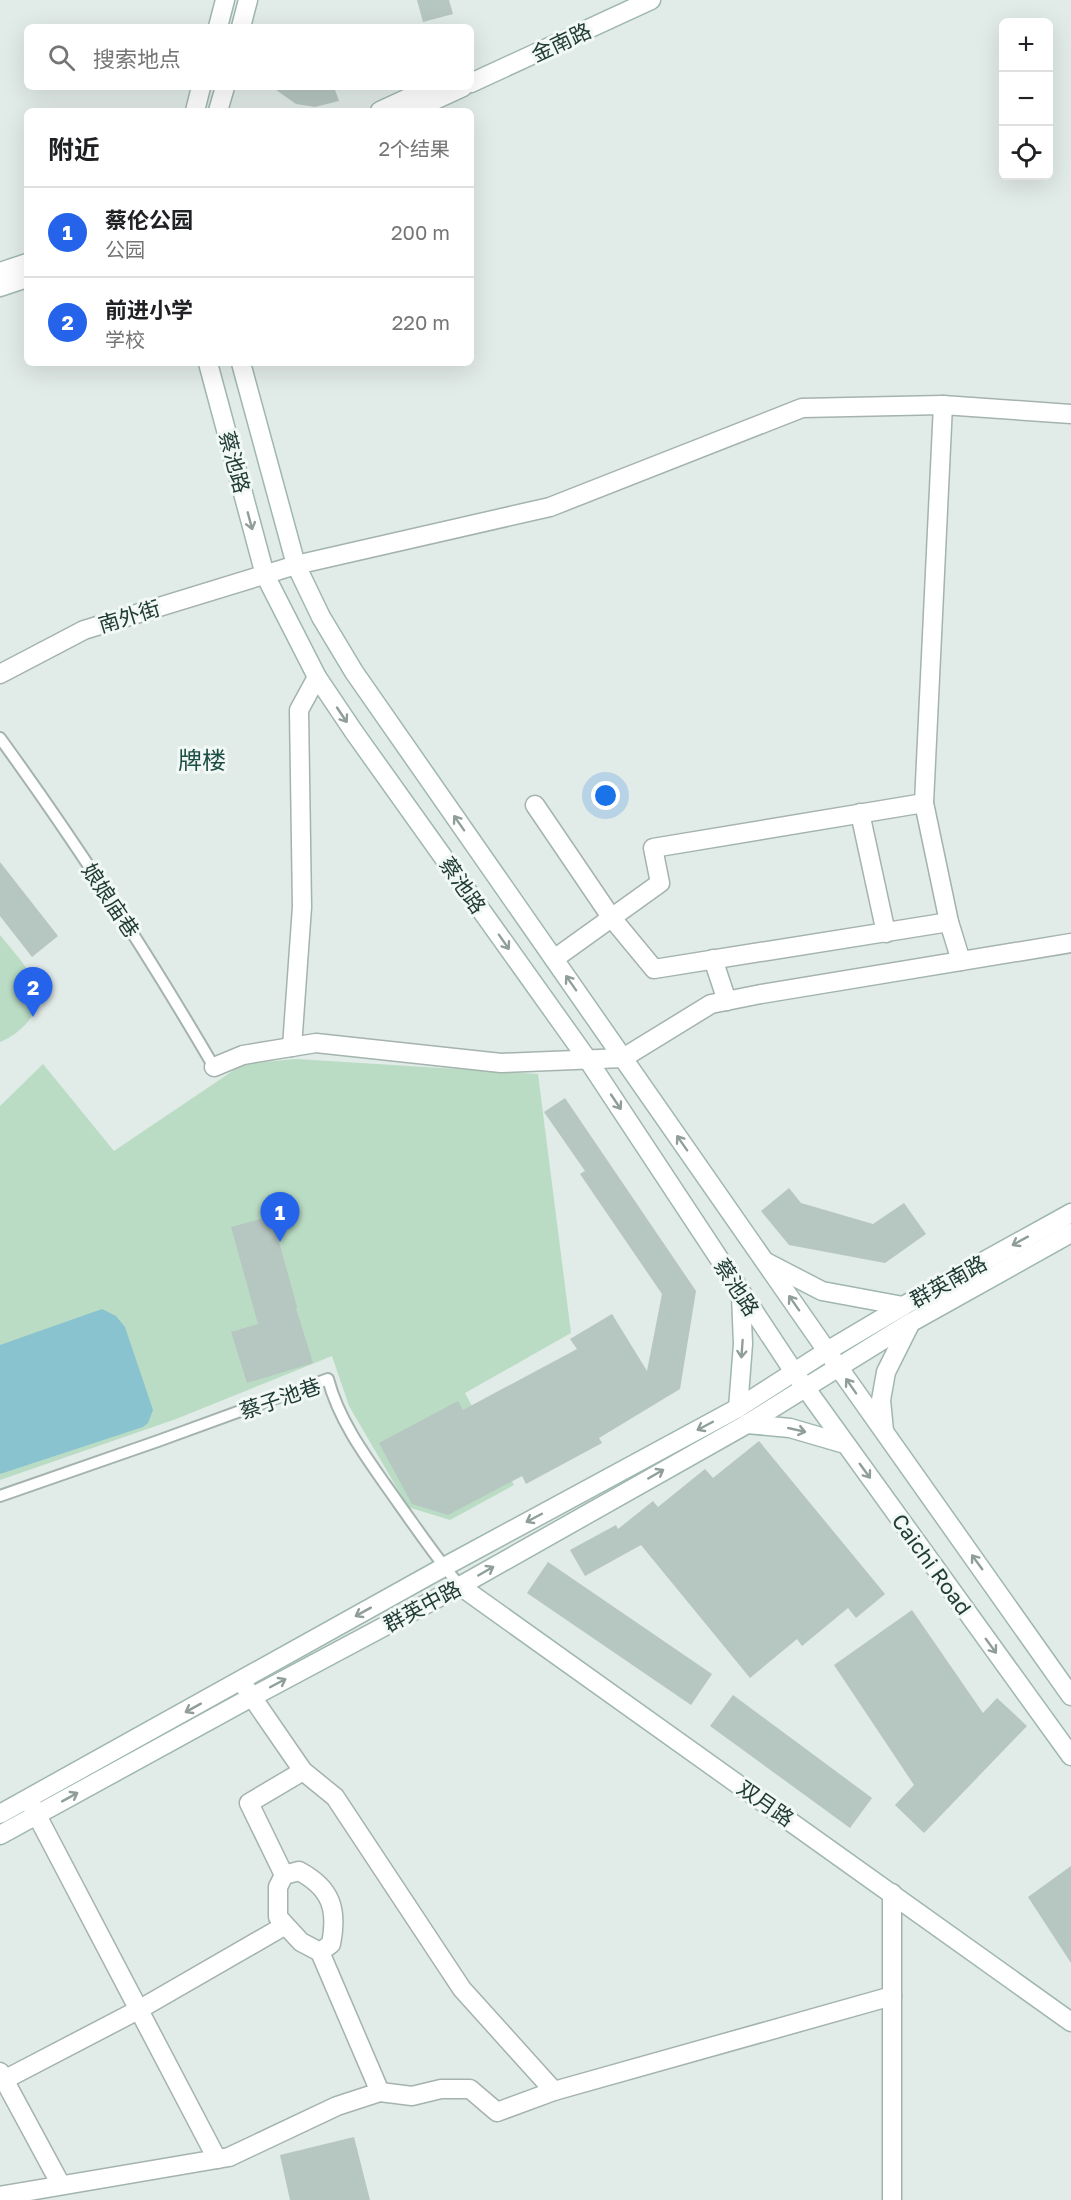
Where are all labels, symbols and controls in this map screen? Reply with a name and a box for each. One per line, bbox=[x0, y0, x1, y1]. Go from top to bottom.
street label: 金南路 bbox=[527, 17, 595, 67]
map controls bbox=[999, 18, 1053, 180]
button: + bbox=[999, 18, 1053, 72]
search box bbox=[24, 24, 474, 90]
icon: search bbox=[45, 41, 78, 74]
text: 搜索地点 bbox=[93, 45, 181, 72]
button: − bbox=[999, 72, 1053, 126]
button: locate bbox=[999, 126, 1053, 180]
text: 附近 bbox=[48, 134, 100, 165]
text: 2个结果 bbox=[378, 136, 450, 160]
text: 蔡伦公园 bbox=[105, 206, 193, 233]
text: 1 bbox=[62, 220, 73, 244]
text: 200 m bbox=[391, 220, 450, 244]
text: 公园 bbox=[105, 237, 145, 261]
text: 前进小学 bbox=[105, 296, 193, 323]
text: 2 bbox=[61, 310, 74, 334]
text: 220 m bbox=[392, 310, 450, 334]
text: 学校 bbox=[105, 327, 145, 351]
street label: 蔡池路 bbox=[214, 428, 256, 496]
one-way arrow bbox=[245, 511, 257, 530]
street label: 南外街 bbox=[95, 594, 163, 638]
one-way arrow bbox=[336, 706, 348, 722]
district label: 牌楼 bbox=[178, 745, 226, 774]
your location bbox=[591, 781, 620, 810]
one-way arrow bbox=[453, 816, 465, 832]
street label: 蔡池路 bbox=[434, 852, 492, 918]
street label: 娘娘庙巷 bbox=[77, 858, 145, 942]
one-way arrow bbox=[498, 934, 510, 950]
pin: 2 bbox=[14, 968, 52, 1017]
one-way arrow bbox=[565, 975, 577, 992]
one-way arrow bbox=[610, 1093, 622, 1110]
one-way arrow bbox=[676, 1136, 688, 1152]
pin: 1 bbox=[260, 1192, 300, 1242]
one-way arrow bbox=[1012, 1235, 1029, 1247]
street label: 群英南路 bbox=[905, 1249, 991, 1313]
street label: 蔡池路 bbox=[709, 1254, 765, 1320]
one-way arrow bbox=[788, 1296, 800, 1312]
one-way arrow bbox=[737, 1338, 748, 1358]
street label: 蔡子池巷 bbox=[236, 1372, 324, 1424]
one-way arrow bbox=[845, 1379, 858, 1395]
one-way arrow bbox=[697, 1421, 715, 1432]
one-way arrow bbox=[787, 1424, 806, 1436]
one-way arrow bbox=[859, 1462, 871, 1478]
one-way arrow bbox=[647, 1468, 664, 1480]
street label: Caichi Road bbox=[887, 1508, 977, 1620]
one-way arrow bbox=[525, 1513, 543, 1524]
one-way arrow bbox=[971, 1554, 983, 1570]
one-way arrow bbox=[477, 1565, 495, 1576]
street label: 群英中路 bbox=[379, 1575, 465, 1637]
one-way arrow bbox=[355, 1607, 372, 1619]
one-way arrow bbox=[985, 1637, 997, 1653]
one-way arrow bbox=[268, 1677, 286, 1688]
one-way arrow bbox=[184, 1702, 201, 1714]
street label: 双月路 bbox=[733, 1774, 799, 1832]
one-way arrow bbox=[61, 1791, 78, 1803]

